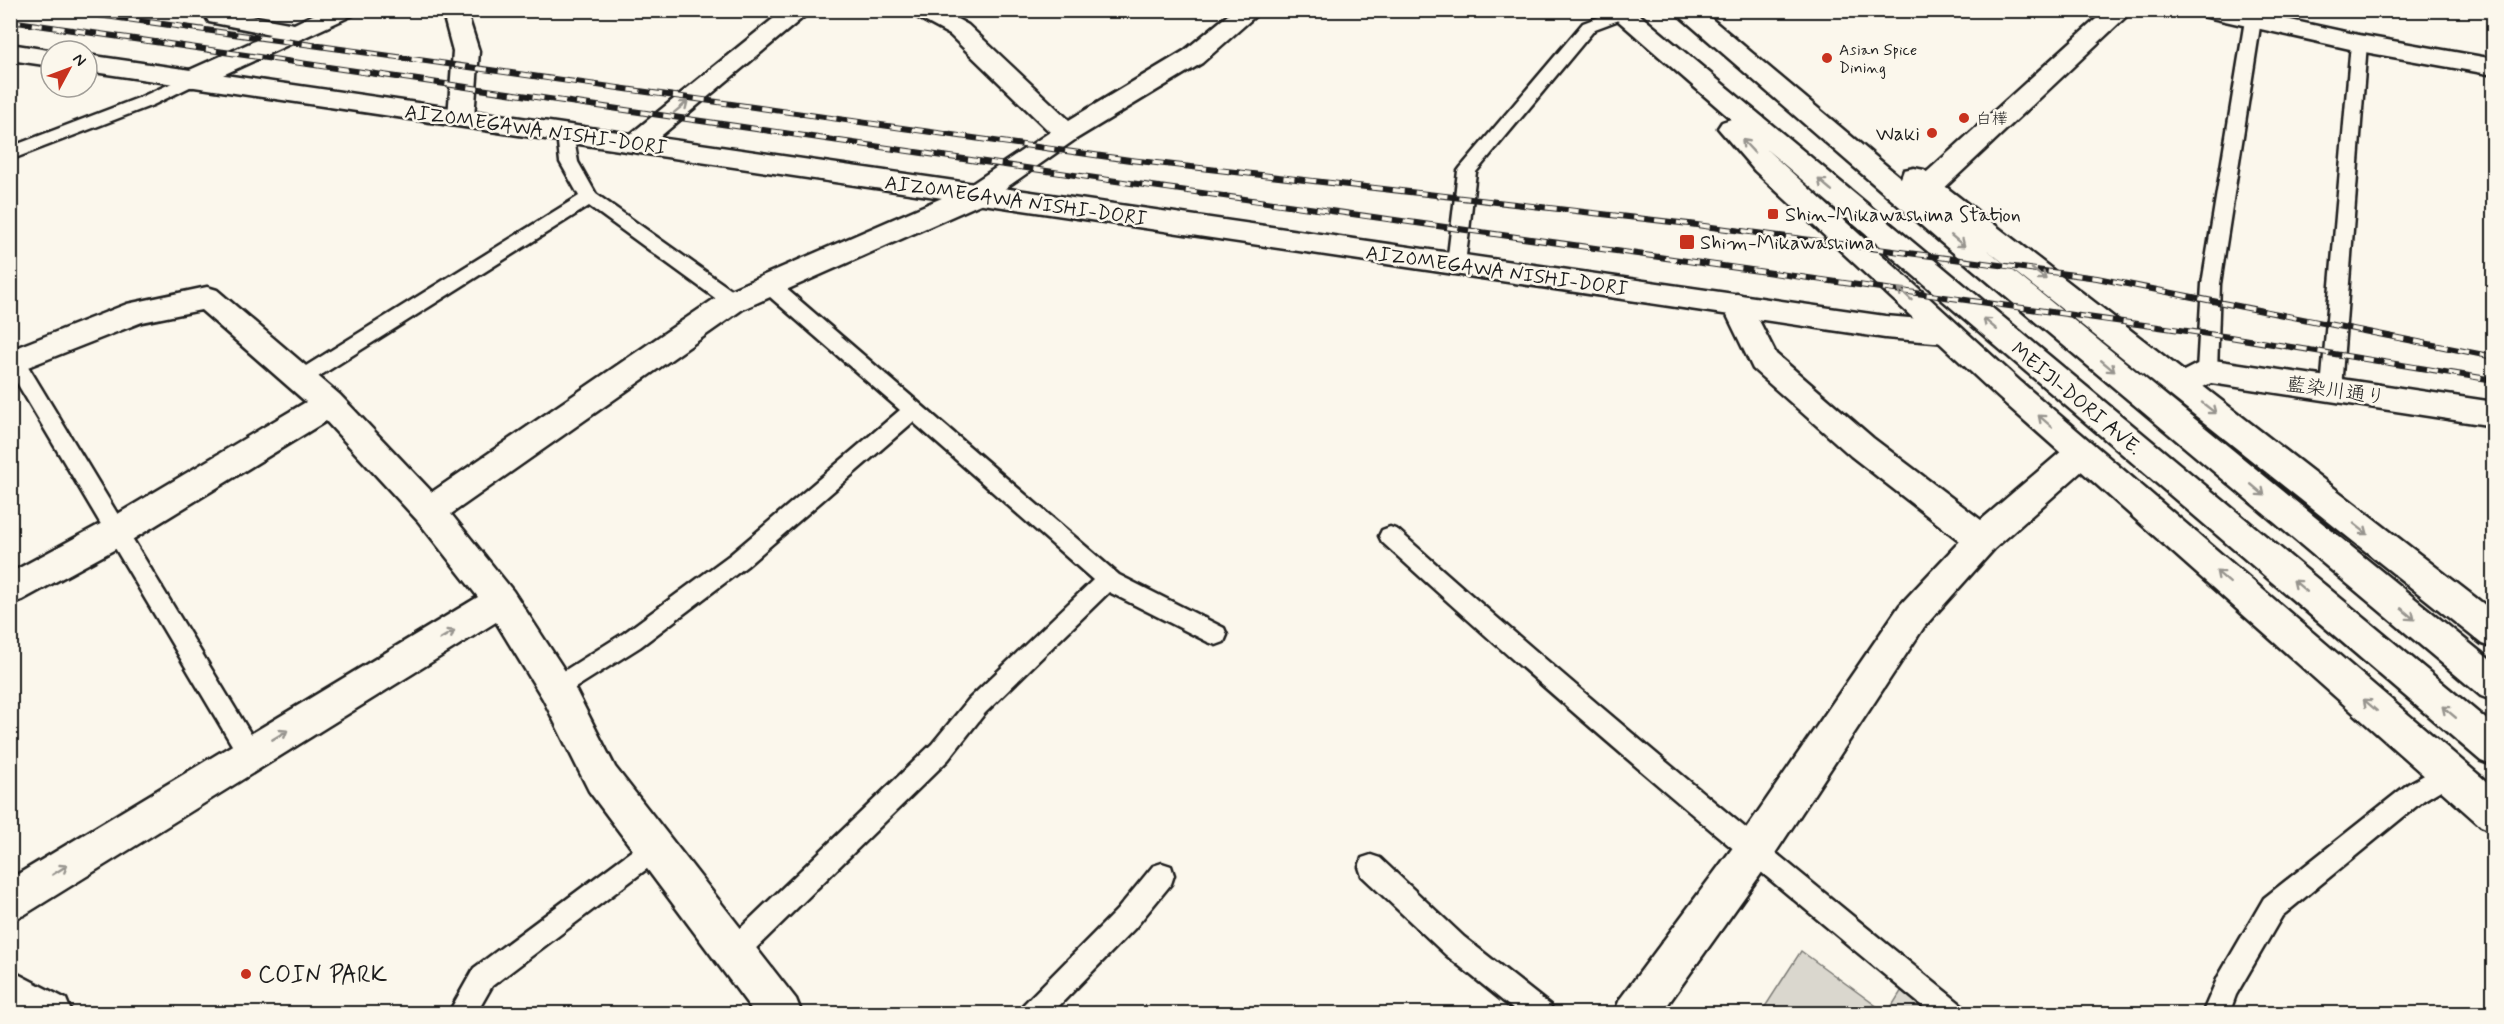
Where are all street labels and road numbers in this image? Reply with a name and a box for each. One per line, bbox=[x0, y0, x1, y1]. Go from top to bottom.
street label: AIZOMEGAWA NISHI-DORI bbox=[403, 99, 669, 162]
street label: AIZOMEGAWA NISHI-DORI bbox=[883, 170, 1149, 233]
street label: AIZOMEGAWA NISHI-DORI bbox=[1364, 240, 1630, 303]
street label: MEIJI-DORI AVE. bbox=[2005, 336, 2147, 462]
street label: 藍染川通り bbox=[2284, 371, 2387, 412]

